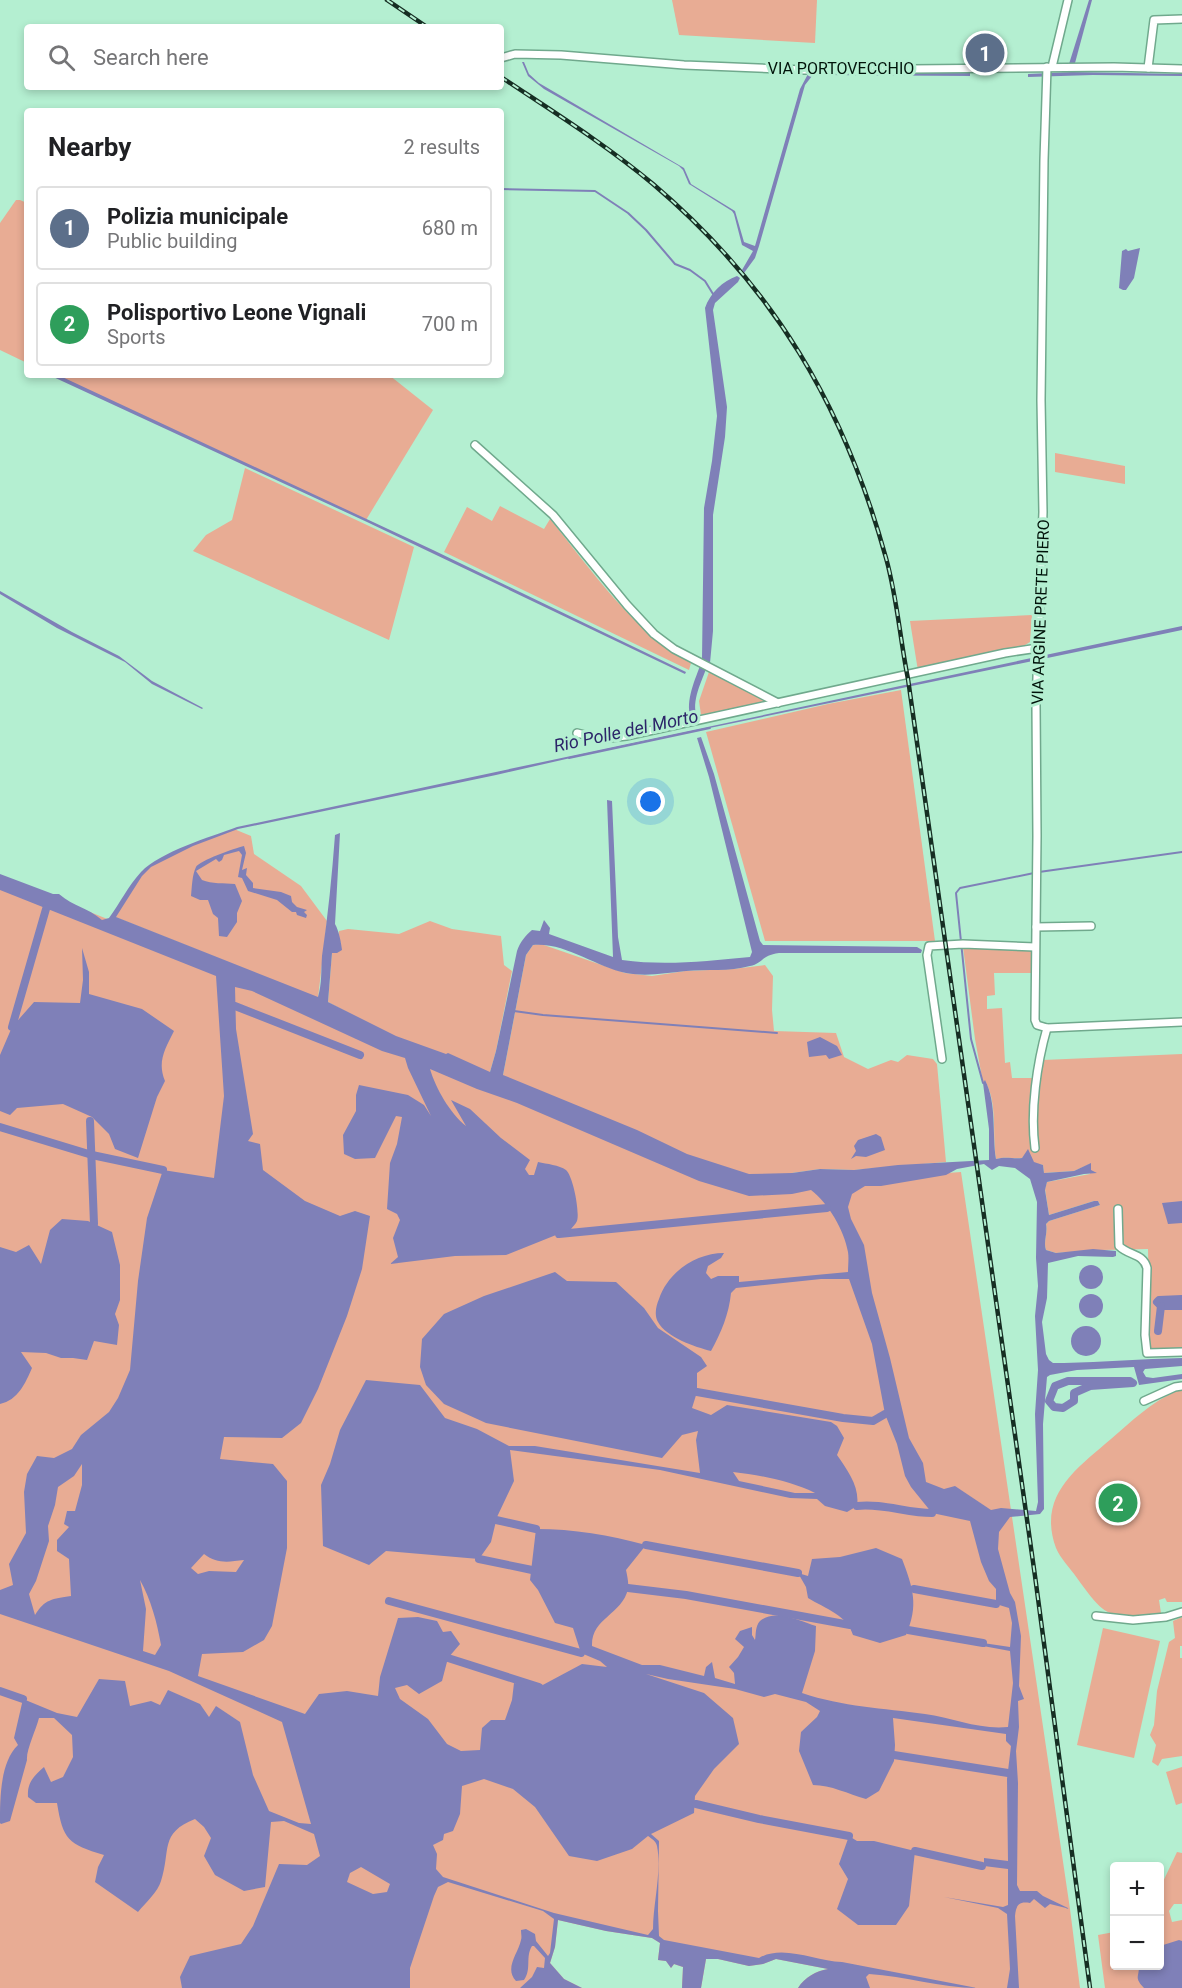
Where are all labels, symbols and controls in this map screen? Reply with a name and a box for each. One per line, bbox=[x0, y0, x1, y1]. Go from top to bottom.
search box bbox=[24, 24, 504, 90]
pin: 1 bbox=[966, 31, 1004, 76]
icon: search bbox=[45, 41, 78, 74]
text: Search here bbox=[93, 45, 209, 70]
street label: VIA PORTOVECCHIO bbox=[768, 59, 914, 78]
text: Nearby bbox=[48, 132, 131, 162]
text: 2 results bbox=[404, 135, 480, 159]
text: Polizia municipale bbox=[107, 204, 288, 229]
text: 1 bbox=[64, 216, 75, 240]
text: 680 m bbox=[422, 216, 478, 240]
text: Public building bbox=[107, 229, 237, 253]
text: Polisportivo Leone Vignali bbox=[107, 300, 366, 325]
text: 2 bbox=[64, 312, 75, 336]
text: 700 m bbox=[422, 312, 478, 336]
text: Sports bbox=[107, 325, 166, 349]
street label: VIA ARGINE PRETE PIERO bbox=[1028, 519, 1053, 705]
water label: Rio Polle del Morto bbox=[552, 705, 700, 756]
your location bbox=[636, 787, 665, 816]
pin: 2 bbox=[1098, 1480, 1138, 1526]
map controls bbox=[1110, 1862, 1164, 1970]
button: + bbox=[1110, 1862, 1164, 1916]
button: − bbox=[1110, 1916, 1164, 1970]

